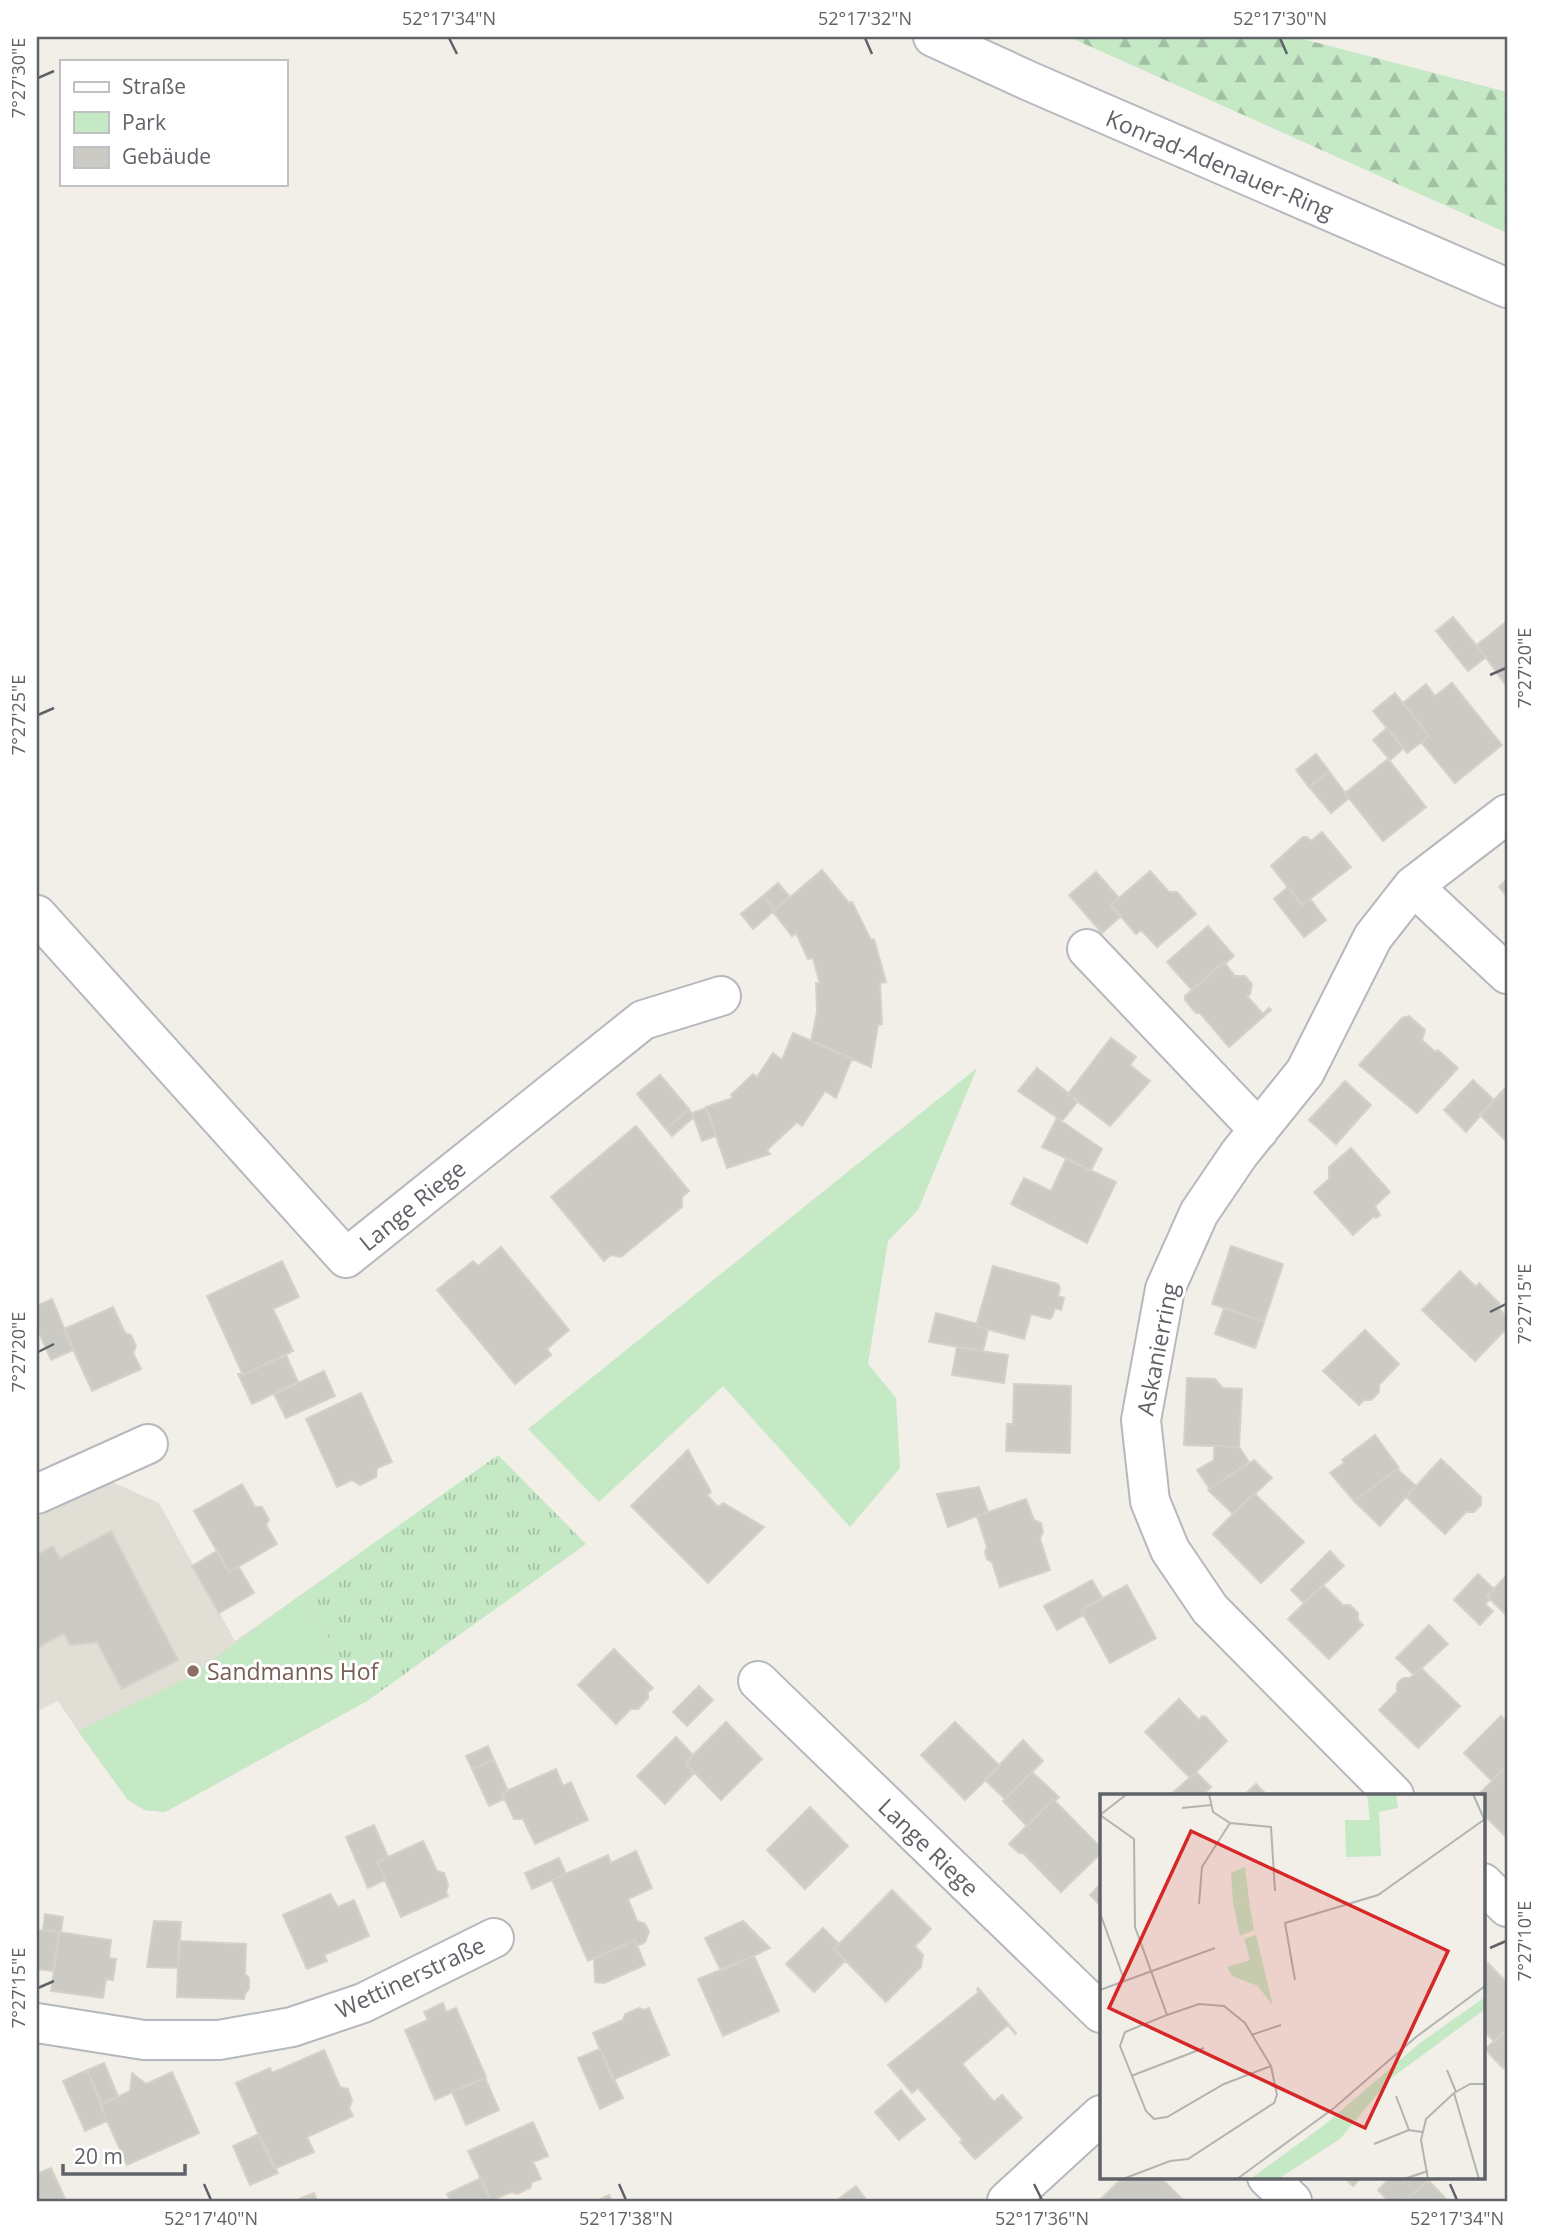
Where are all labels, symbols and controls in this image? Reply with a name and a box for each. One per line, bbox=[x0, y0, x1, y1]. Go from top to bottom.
text: 52°17'34"N bbox=[402, 6, 496, 30]
text: 52°17'32"N bbox=[818, 6, 912, 30]
text: 52°17'30"N bbox=[1233, 6, 1327, 30]
text: 7°27'30"E bbox=[6, 38, 30, 118]
legend bbox=[60, 60, 287, 186]
text: Straße bbox=[122, 72, 186, 100]
street label: Konrad-Adenauer-Ring bbox=[1101, 102, 1339, 227]
text: Park bbox=[122, 108, 166, 136]
text: Gebäude bbox=[122, 142, 211, 170]
text: 7°27'20"E bbox=[1512, 628, 1536, 708]
text: 7°27'25"E bbox=[6, 675, 30, 755]
street label: Lange Riege bbox=[352, 1152, 472, 1258]
text: 7°27'15"E bbox=[1512, 1264, 1536, 1344]
street label: Askanierring bbox=[1128, 1279, 1186, 1418]
text: 7°27'20"E bbox=[6, 1312, 30, 1392]
place label: Sandmanns Hof bbox=[207, 1655, 380, 1687]
marker: Sandmanns Hof bbox=[185, 1663, 201, 1679]
street label: Lange Riege bbox=[872, 1791, 986, 1903]
inset map bbox=[1100, 1794, 1484, 2178]
text: 7°27'10"E bbox=[1512, 1901, 1536, 1981]
street label: Wettinerstraße bbox=[330, 1928, 490, 2026]
text: 7°27'15"E bbox=[6, 1948, 30, 2028]
scale bar bbox=[63, 2133, 186, 2177]
text: 20 m bbox=[74, 2142, 123, 2170]
text: 52°17'40"N bbox=[164, 2206, 258, 2230]
text: 52°17'38"N bbox=[579, 2206, 673, 2230]
text: 52°17'36"N bbox=[995, 2206, 1089, 2230]
text: 52°17'34"N bbox=[1410, 2206, 1504, 2230]

